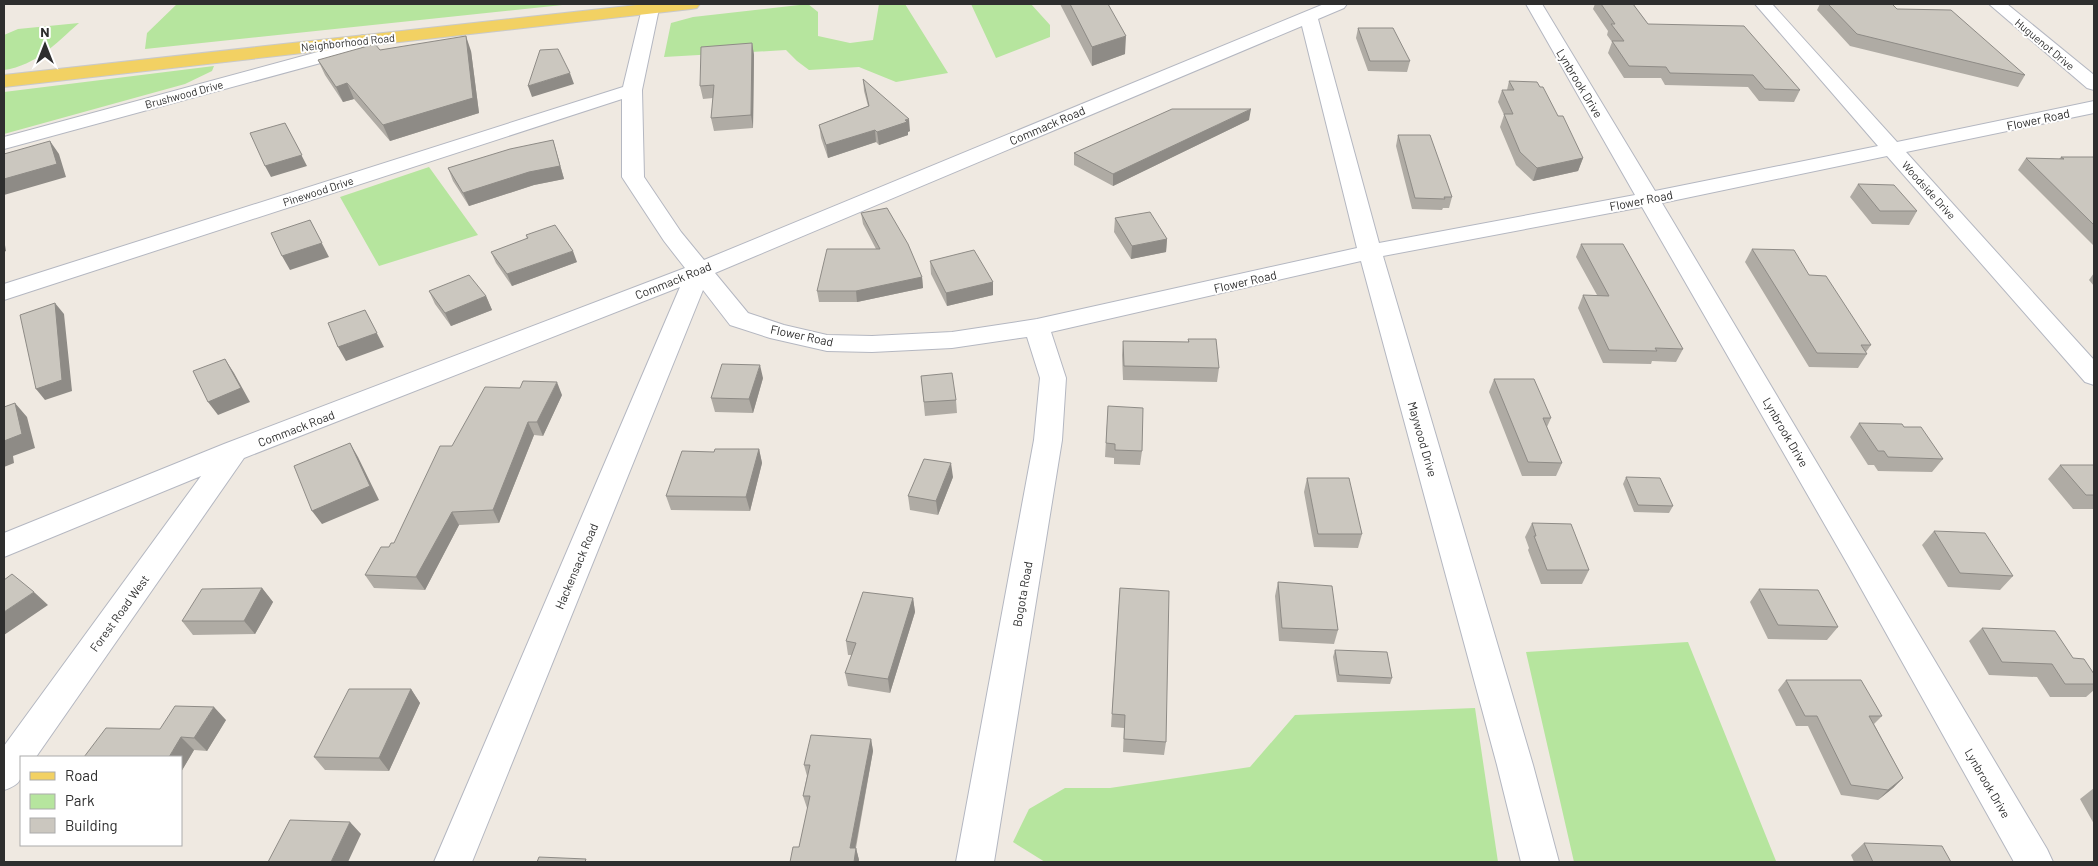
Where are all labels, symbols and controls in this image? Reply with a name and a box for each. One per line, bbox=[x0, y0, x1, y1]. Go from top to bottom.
street label: Huguenot Drive bbox=[2013, 15, 2077, 73]
north arrow bbox=[20, 20, 70, 70]
text: N bbox=[40, 23, 50, 40]
street label: Neighborhood Road bbox=[300, 31, 396, 53]
street label: Lynbrook Drive bbox=[1554, 46, 1606, 120]
street label: Brushwood Drive bbox=[143, 77, 225, 111]
street label: Commack Road bbox=[1007, 103, 1087, 147]
street label: Flower Road bbox=[2005, 105, 2071, 133]
street label: Woodside Drive bbox=[1899, 158, 1959, 222]
street label: Pinewood Drive bbox=[281, 173, 355, 209]
street label: Flower Road bbox=[1608, 187, 1674, 213]
street label: Commack Road bbox=[633, 258, 713, 302]
street label: Flower Road bbox=[1212, 267, 1278, 295]
street label: Flower Road bbox=[769, 321, 835, 349]
street label: Lynbrook Drive bbox=[1761, 395, 1811, 469]
street label: Maywood Drive bbox=[1406, 400, 1440, 478]
street label: Commack Road bbox=[256, 407, 336, 449]
street label: Hackensack Road bbox=[552, 521, 600, 611]
street label: Bogota Road bbox=[1009, 560, 1035, 628]
street label: Forest Road West bbox=[87, 572, 151, 654]
street label: Lynbrook Drive bbox=[1963, 746, 2013, 820]
legend bbox=[20, 756, 182, 846]
text: Road bbox=[65, 766, 98, 784]
text: Park bbox=[65, 791, 95, 809]
text: Building bbox=[65, 816, 118, 834]

